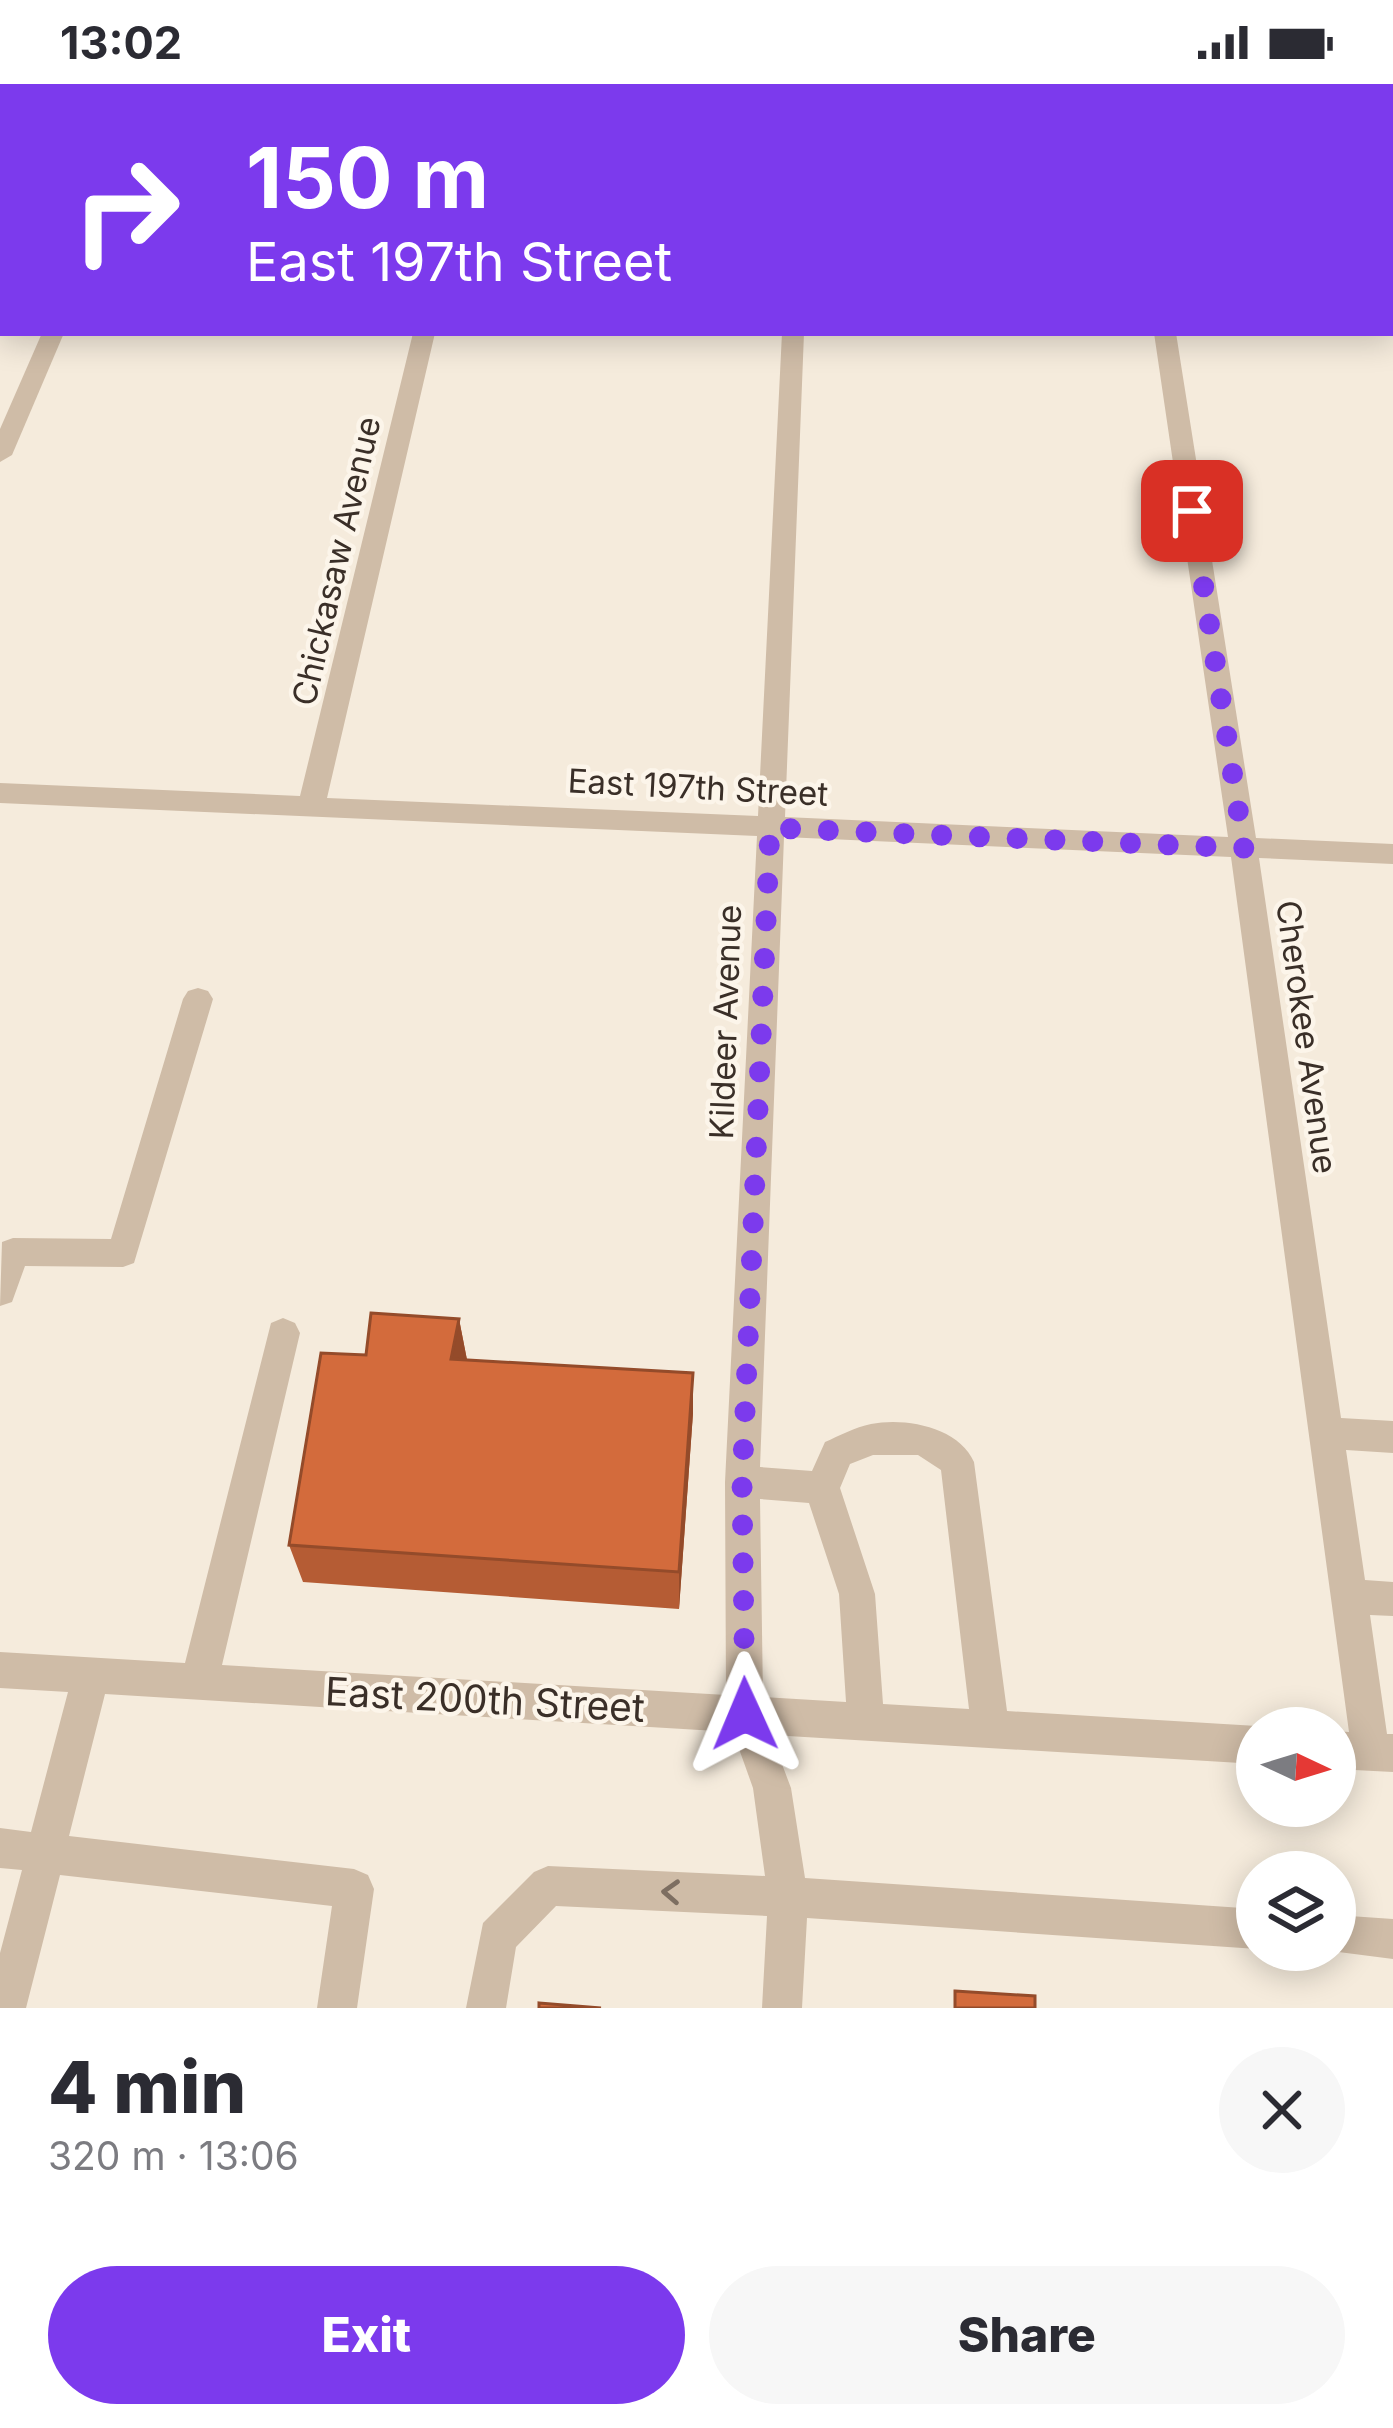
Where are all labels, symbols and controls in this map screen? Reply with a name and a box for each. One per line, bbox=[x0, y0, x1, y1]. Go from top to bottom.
text: 13:02 bbox=[60, 15, 182, 70]
text: 150 m bbox=[246, 127, 489, 228]
icon: right bbox=[48, 132, 204, 288]
text: East 197th Street bbox=[246, 229, 672, 294]
street label: Chickasaw Avenue bbox=[283, 413, 389, 709]
pin bbox=[1141, 460, 1243, 562]
icon: arrive bbox=[1159, 478, 1225, 544]
street label: East 197th Street bbox=[567, 760, 829, 814]
street label: Cherokee Avenue bbox=[1268, 898, 1346, 1176]
street label: Kildeer Avenue bbox=[701, 904, 749, 1140]
position arrow bbox=[682, 1651, 808, 1777]
street label: East 200th Street bbox=[324, 1667, 646, 1731]
north arrow bbox=[1236, 1707, 1356, 1827]
map controls bbox=[1236, 1707, 1356, 1971]
button: layers bbox=[1236, 1851, 1356, 1971]
one-way arrow bbox=[661, 1879, 680, 1905]
text: 4 min bbox=[48, 2043, 246, 2130]
button: close bbox=[1219, 2047, 1345, 2173]
text: 320 m · 13:06 bbox=[48, 2132, 299, 2179]
button: Exit bbox=[48, 2266, 685, 2404]
button: Share bbox=[709, 2266, 1345, 2404]

